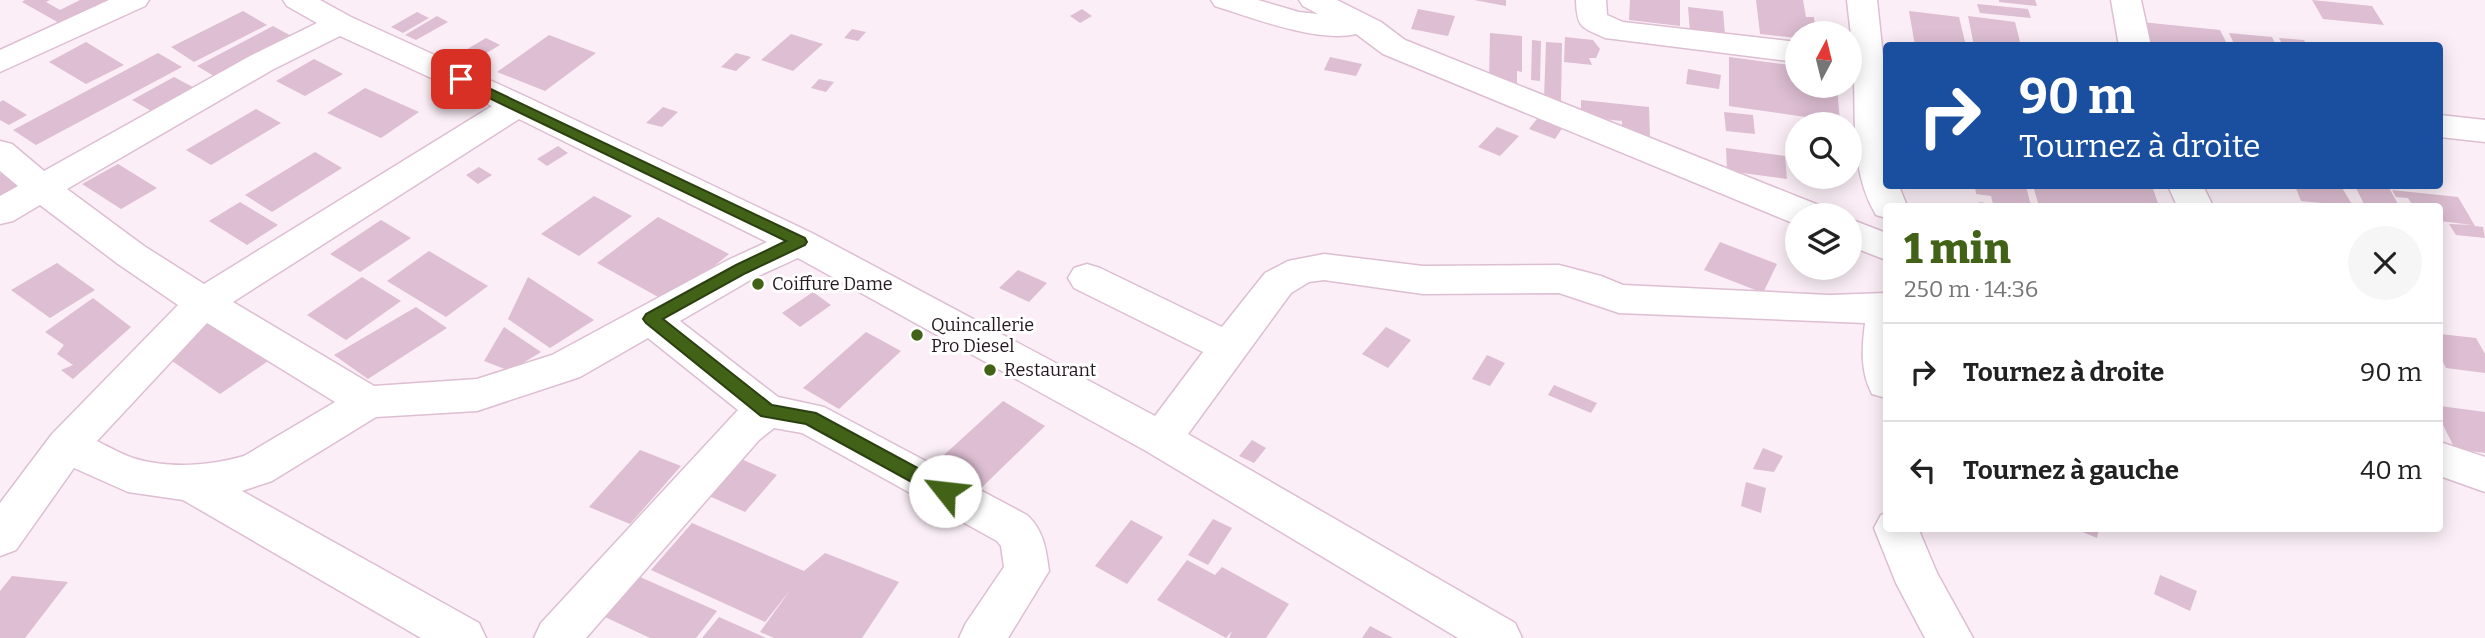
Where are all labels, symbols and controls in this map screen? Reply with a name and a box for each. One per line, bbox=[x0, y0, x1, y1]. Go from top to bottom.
north arrow bbox=[1785, 21, 1862, 98]
map controls bbox=[1785, 21, 1862, 280]
pin bbox=[431, 49, 491, 109]
icon: arrive bbox=[442, 60, 480, 98]
text: 90 m bbox=[2019, 67, 2135, 126]
icon: right bbox=[1904, 70, 1995, 161]
button: search bbox=[1785, 112, 1862, 189]
text: Tournez à droite bbox=[2019, 127, 2261, 165]
button: layers bbox=[1785, 203, 1862, 280]
text: 1 min bbox=[1904, 224, 2011, 274]
button: close bbox=[2348, 226, 2422, 300]
place label: Coiffure Dame bbox=[772, 273, 893, 295]
text: 250 m · 14:36 bbox=[1904, 275, 2038, 303]
marker: Coiffure Dame bbox=[750, 276, 766, 292]
place label: Quincallerie Pro Diesel bbox=[931, 314, 1034, 357]
marker: Quincallerie Pro Diesel bbox=[909, 327, 925, 343]
icon: right bbox=[1904, 353, 1942, 391]
text: Tournez à droite bbox=[1963, 357, 2164, 388]
text: 90 m bbox=[2360, 357, 2422, 388]
place label: Restaurant bbox=[1004, 359, 1097, 381]
marker: Restaurant bbox=[982, 362, 998, 378]
icon: left bbox=[1904, 451, 1942, 489]
position arrow bbox=[908, 454, 982, 528]
text: Tournez à gauche bbox=[1963, 455, 2179, 486]
text: 40 m bbox=[2360, 455, 2422, 486]

